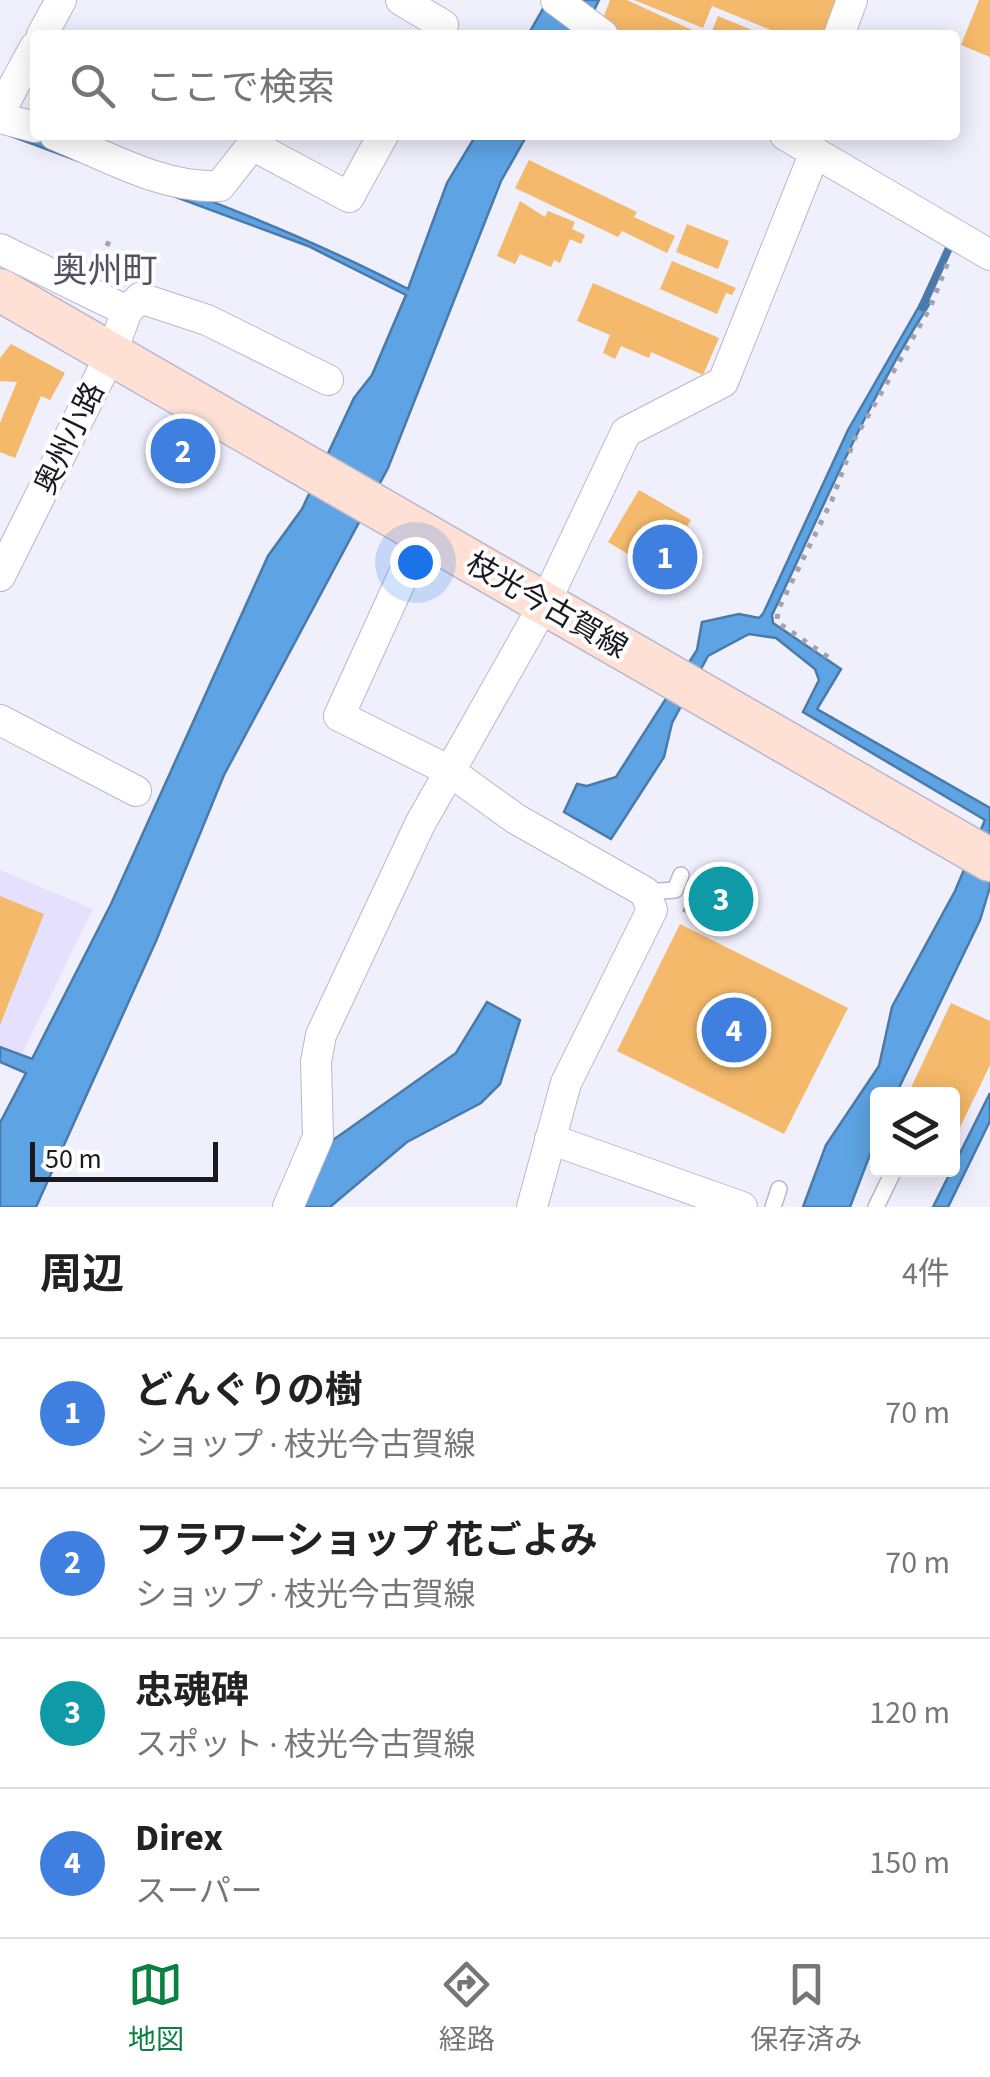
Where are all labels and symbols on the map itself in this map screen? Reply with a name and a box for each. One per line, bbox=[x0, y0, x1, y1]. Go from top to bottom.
district label: 奥州町 bbox=[52, 246, 158, 296]
street label: 奥州小路 bbox=[24, 375, 115, 502]
pin: 2 bbox=[150, 414, 216, 488]
pin: 1 bbox=[632, 520, 698, 594]
your location bbox=[390, 537, 441, 588]
street label: 枝光今古賀線 bbox=[458, 542, 635, 669]
pin: 3 bbox=[688, 862, 754, 936]
pin: 4 bbox=[702, 992, 766, 1068]
scale bar bbox=[30, 1137, 218, 1182]

